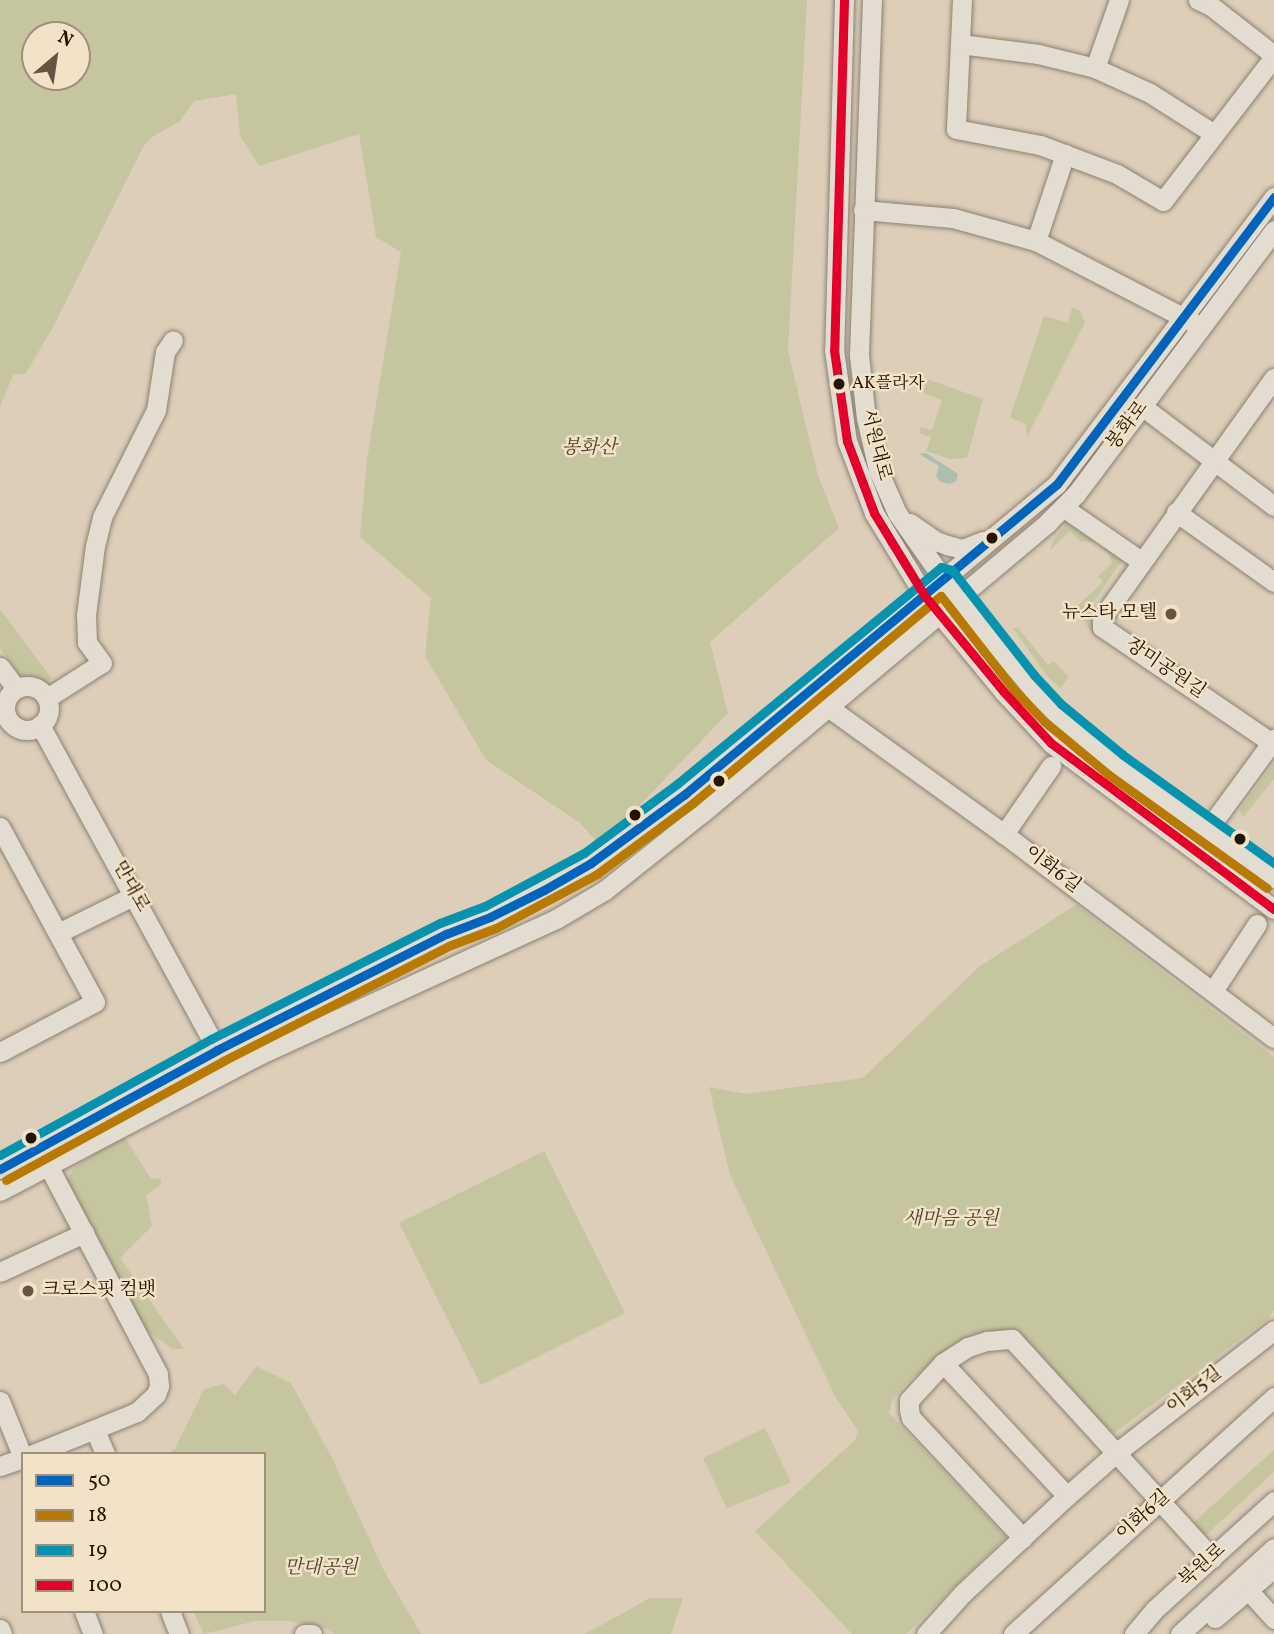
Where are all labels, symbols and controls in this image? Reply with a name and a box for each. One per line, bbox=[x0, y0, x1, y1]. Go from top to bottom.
north arrow bbox=[21, 21, 91, 91]
text: N bbox=[53, 25, 78, 54]
place label: AK플라자 bbox=[852, 374, 925, 394]
marker: AK플라자 bbox=[832, 377, 846, 391]
street label: 봉화로 bbox=[1102, 397, 1154, 455]
street label: 서원대로 bbox=[855, 407, 895, 483]
park label: 봉화산 bbox=[561, 438, 617, 460]
unlabelled marker bbox=[985, 531, 999, 545]
place label: 뉴스타 모텔 bbox=[1061, 603, 1157, 625]
marker: 뉴스타 모텔 bbox=[1163, 606, 1179, 622]
street label: 장미공원길 bbox=[1121, 634, 1209, 704]
unlabelled marker bbox=[712, 774, 726, 788]
unlabelled marker bbox=[628, 808, 642, 822]
unlabelled marker bbox=[1233, 832, 1247, 846]
street label: 이화6길 bbox=[1019, 841, 1085, 899]
street label: 만대로 bbox=[107, 857, 153, 917]
unlabelled marker bbox=[24, 1131, 38, 1145]
park label: 새마음 공원 bbox=[903, 1209, 999, 1231]
place label: 크로스핏 컴뱃 bbox=[42, 1280, 156, 1302]
marker: 크로스핏 컴뱃 bbox=[20, 1283, 36, 1299]
street label: 이화5길 bbox=[1163, 1362, 1227, 1420]
legend bbox=[21, 1452, 266, 1613]
text: 50 bbox=[88, 1466, 110, 1495]
street label: 이화6길 bbox=[1112, 1486, 1176, 1546]
text: 18 bbox=[88, 1501, 107, 1530]
text: 19 bbox=[88, 1536, 107, 1565]
street label: 북원로 bbox=[1175, 1539, 1231, 1593]
park label: 만대공원 bbox=[284, 1558, 358, 1580]
text: 100 bbox=[88, 1571, 122, 1600]

